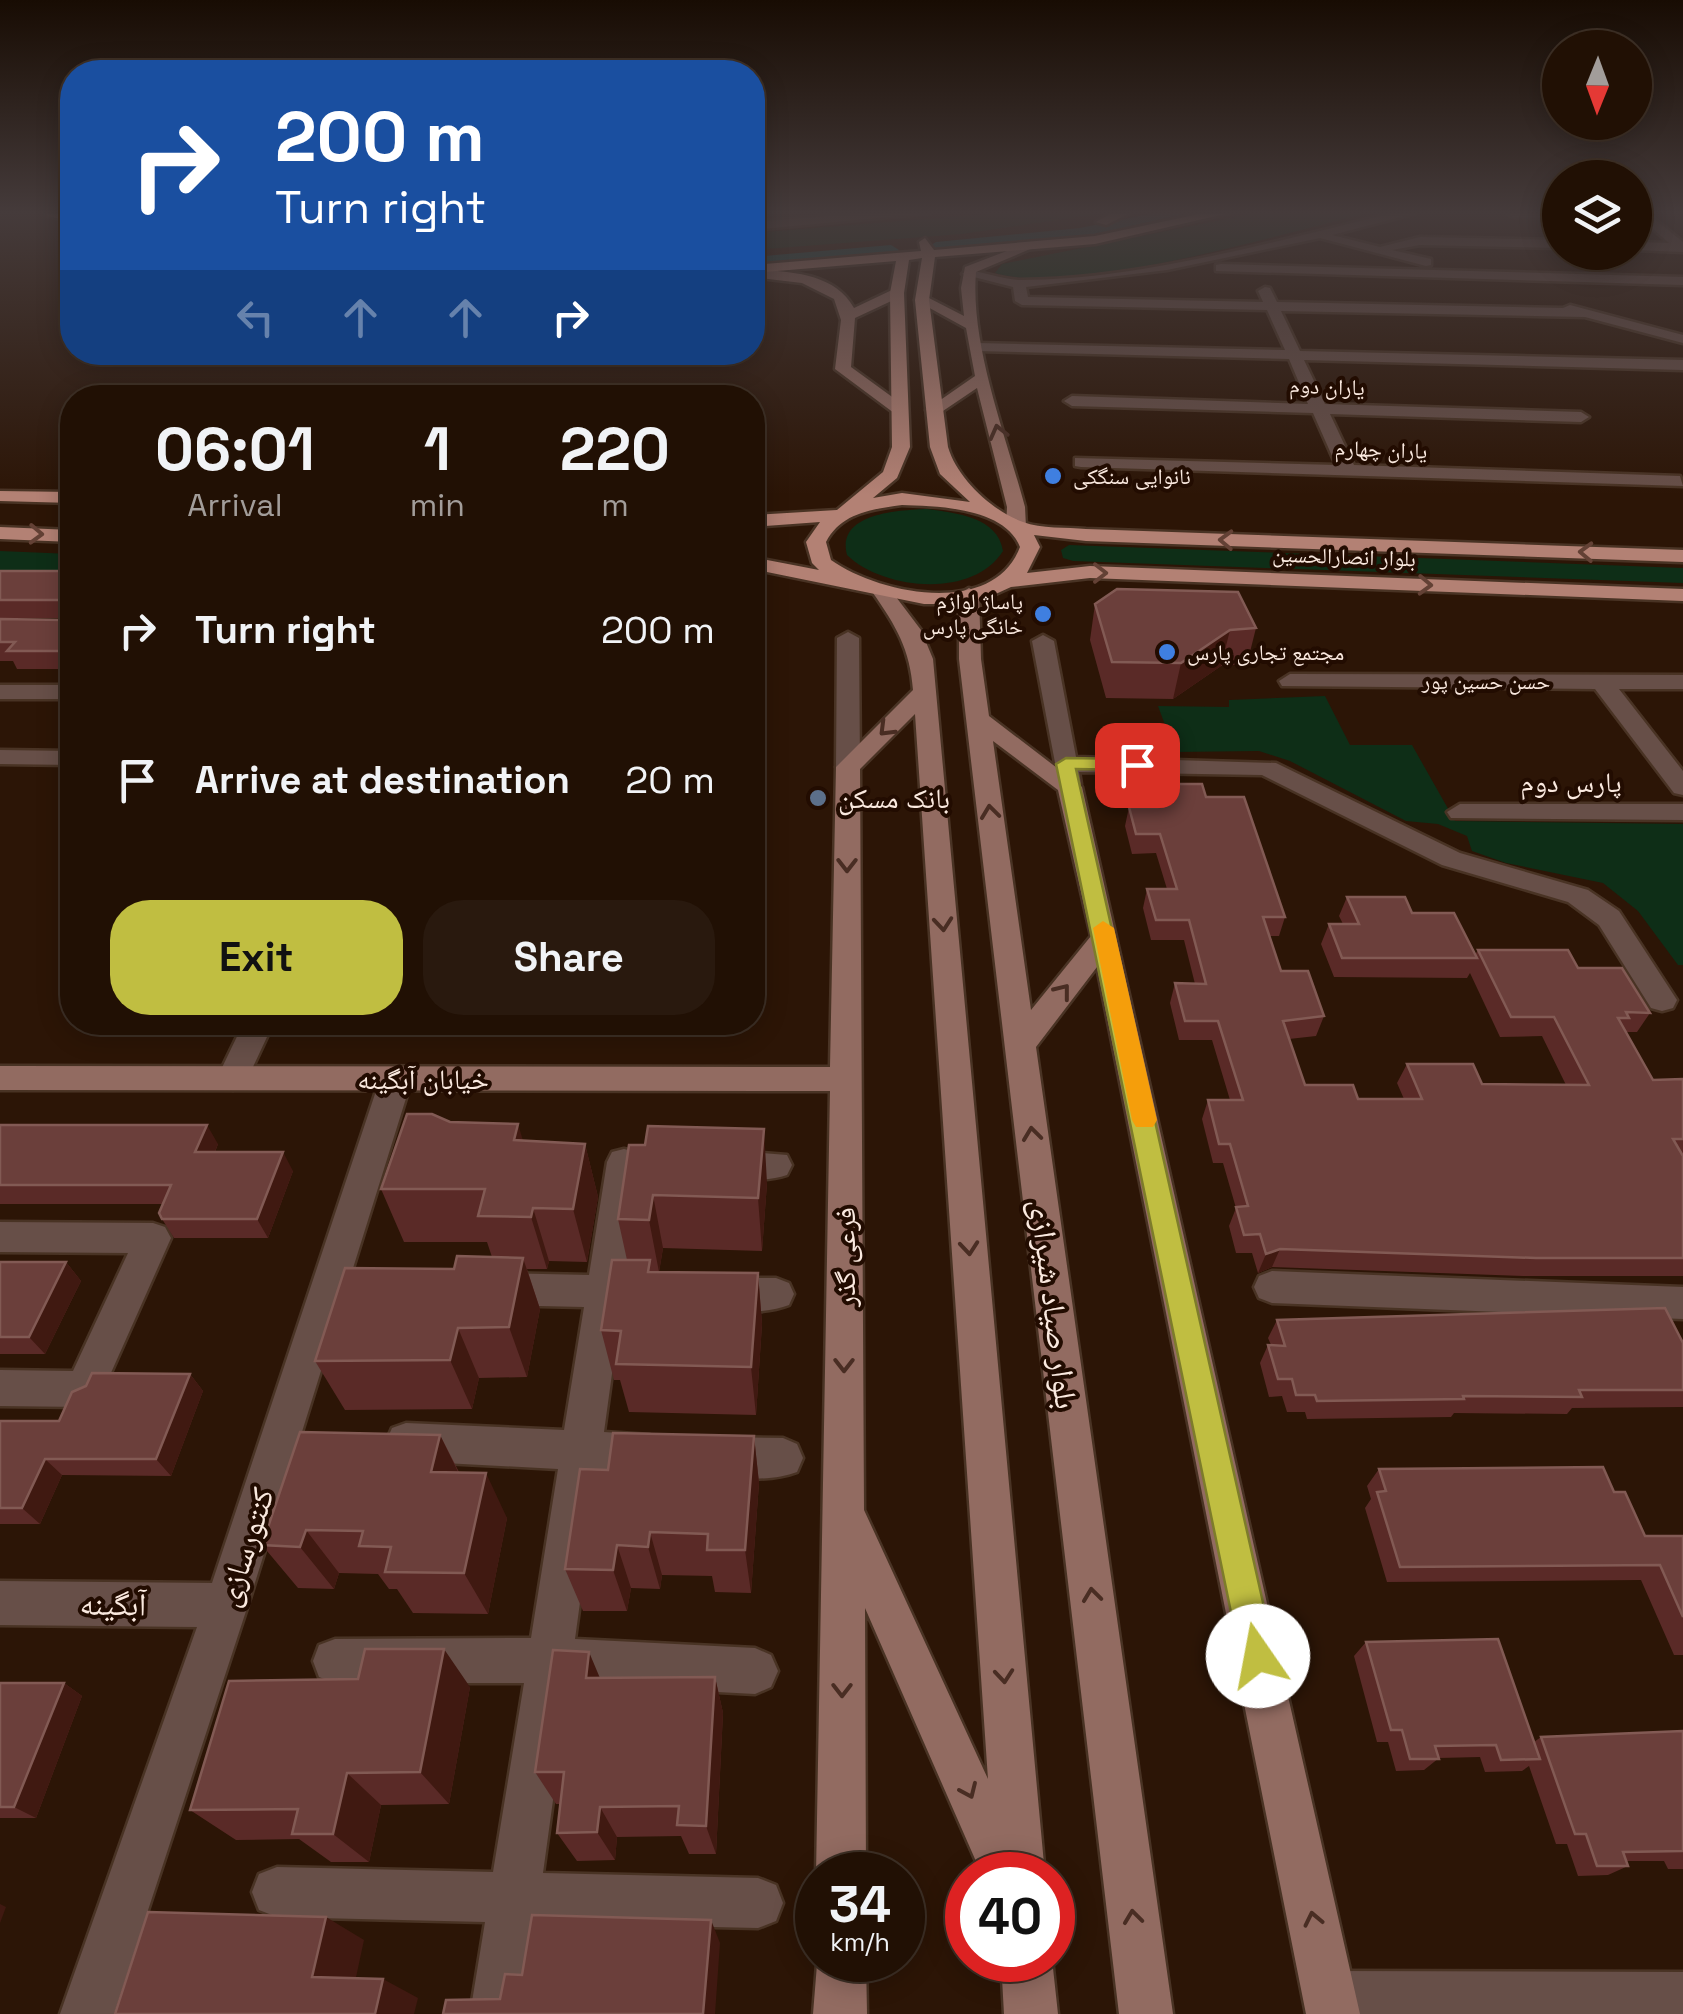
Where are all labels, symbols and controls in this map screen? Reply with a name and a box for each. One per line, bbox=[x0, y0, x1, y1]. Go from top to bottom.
north arrow bbox=[1542, 30, 1652, 140]
map controls bbox=[1542, 30, 1652, 270]
text: 200 m bbox=[275, 92, 485, 181]
icon: right bbox=[110, 100, 240, 230]
button: layers bbox=[1542, 160, 1652, 270]
text: Turn right bbox=[275, 179, 486, 236]
icon: left bbox=[228, 290, 283, 345]
icon: ahead bbox=[333, 290, 388, 345]
icon: ahead bbox=[438, 290, 493, 345]
icon: right bbox=[543, 290, 598, 345]
street label: یاران دوم bbox=[1289, 371, 1365, 402]
text: 06:01 bbox=[155, 411, 315, 488]
text: 1 bbox=[424, 411, 451, 488]
text: 220 bbox=[560, 411, 670, 488]
one-way arrow bbox=[989, 424, 1010, 441]
street label: یاران چهارم bbox=[1334, 433, 1428, 466]
place label: نانوایی سنگکی bbox=[1073, 462, 1191, 490]
marker: نانوایی سنگکی bbox=[1042, 465, 1064, 487]
text: Arrival bbox=[187, 485, 282, 525]
text: min bbox=[410, 485, 465, 525]
text: m bbox=[601, 485, 629, 525]
one-way arrow bbox=[29, 524, 45, 545]
one-way arrow bbox=[1217, 529, 1233, 550]
street label: بلوار انصارالحسین bbox=[1272, 540, 1416, 572]
one-way arrow bbox=[1577, 542, 1593, 563]
one-way arrow bbox=[1092, 562, 1108, 584]
one-way arrow bbox=[1417, 574, 1433, 595]
place label: پاساژ لوازم خانگی پارس bbox=[923, 587, 1023, 640]
icon: right bbox=[110, 603, 165, 658]
marker: پاساژ لوازم خانگی پارس bbox=[1032, 603, 1054, 625]
text: Turn right bbox=[195, 606, 376, 654]
text: 200 m bbox=[601, 606, 715, 654]
place label: مجتمع تجاری پارس bbox=[1187, 638, 1344, 666]
marker: مجتمع تجاری پارس bbox=[1156, 641, 1178, 663]
street label: حسن حسین پور bbox=[1421, 667, 1550, 695]
one-way arrow bbox=[880, 718, 898, 736]
pin bbox=[1095, 723, 1180, 808]
icon: arrive bbox=[1110, 738, 1165, 793]
icon: arrive bbox=[110, 753, 165, 808]
text: Arrive at destination bbox=[195, 756, 570, 804]
text: 20 m bbox=[625, 756, 715, 804]
street label: پارس دوم bbox=[1520, 764, 1622, 801]
place label: بانک مسکن bbox=[838, 780, 950, 816]
marker: بانک مسکن bbox=[807, 787, 829, 809]
one-way arrow bbox=[980, 803, 1001, 820]
one-way arrow bbox=[836, 858, 858, 873]
button: Exit bbox=[110, 900, 403, 1015]
button: Share bbox=[423, 900, 715, 1015]
one-way arrow bbox=[932, 916, 954, 932]
one-way arrow bbox=[1051, 984, 1069, 1002]
street label: خیابان آبگینه bbox=[357, 1061, 489, 1097]
one-way arrow bbox=[1022, 1126, 1043, 1142]
street label: بلوار صیاد شیرازی bbox=[1021, 1197, 1087, 1411]
street label: فرعی گذر bbox=[827, 1207, 863, 1308]
one-way arrow bbox=[958, 1240, 980, 1256]
one-way arrow bbox=[833, 1358, 855, 1373]
street label: کنتورسازی bbox=[207, 1482, 283, 1612]
street label: آبگینه bbox=[79, 1583, 147, 1625]
one-way arrow bbox=[1082, 1587, 1103, 1603]
position arrow bbox=[1206, 1604, 1310, 1708]
one-way arrow bbox=[992, 1669, 1014, 1685]
one-way arrow bbox=[831, 1682, 853, 1698]
one-way arrow bbox=[957, 1781, 977, 1799]
speed limit sign: 40 bbox=[945, 1852, 1075, 1982]
text: 34 bbox=[829, 1873, 891, 1937]
one-way arrow bbox=[1124, 1909, 1145, 1926]
one-way arrow bbox=[1304, 1910, 1325, 1927]
text: km/h bbox=[830, 1926, 890, 1958]

